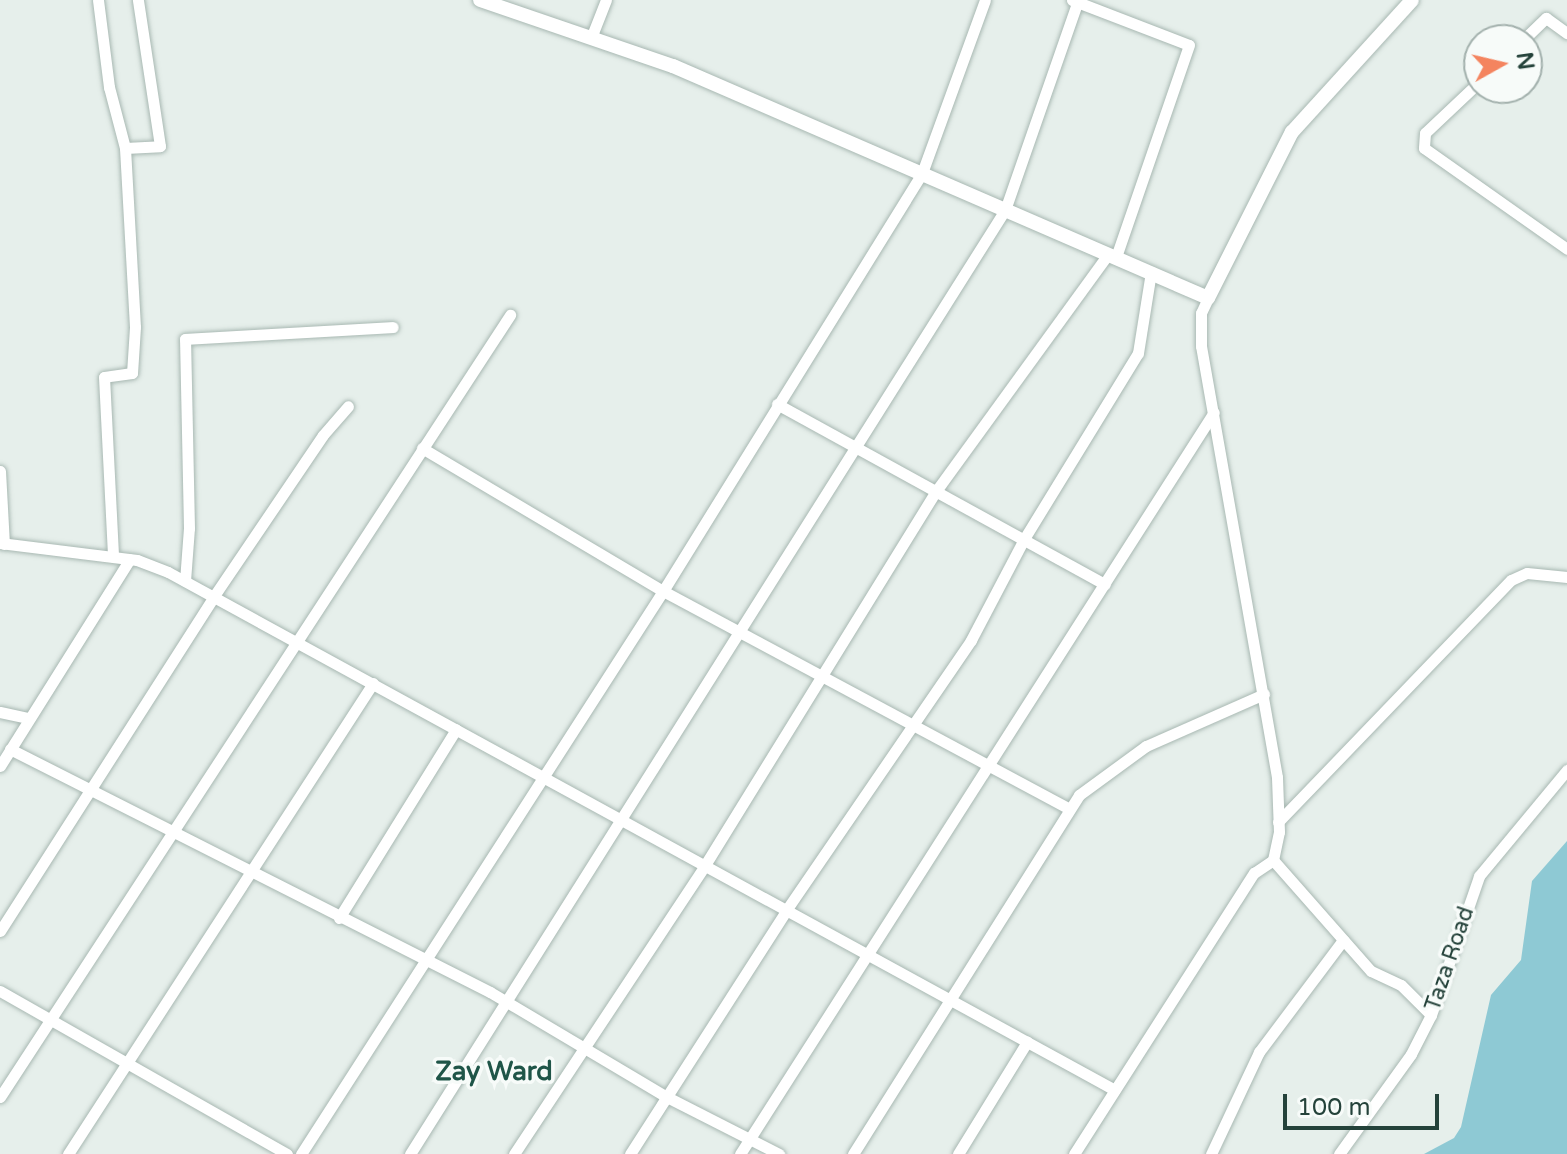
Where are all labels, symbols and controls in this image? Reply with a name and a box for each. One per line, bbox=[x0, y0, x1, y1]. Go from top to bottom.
north arrow bbox=[1463, 24, 1543, 104]
text: N bbox=[1511, 50, 1539, 71]
street label: Taza Road bbox=[1420, 903, 1480, 1015]
district label: Zay Ward bbox=[435, 1056, 553, 1088]
scale bar bbox=[1287, 1078, 1443, 1128]
text: 100 m bbox=[1297, 1093, 1371, 1122]

